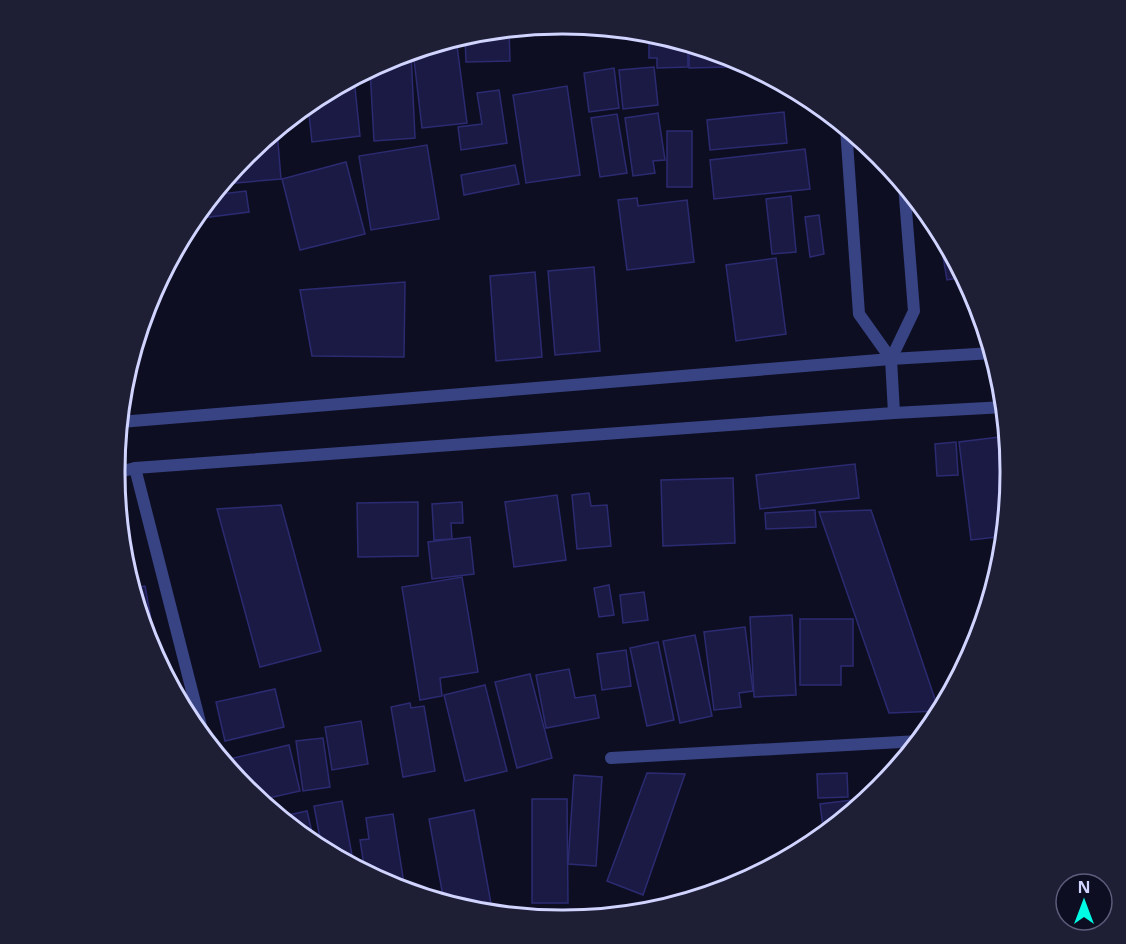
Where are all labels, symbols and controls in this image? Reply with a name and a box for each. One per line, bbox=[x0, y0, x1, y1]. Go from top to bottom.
north arrow bbox=[1054, 872, 1114, 932]
text: N bbox=[1077, 876, 1091, 898]

